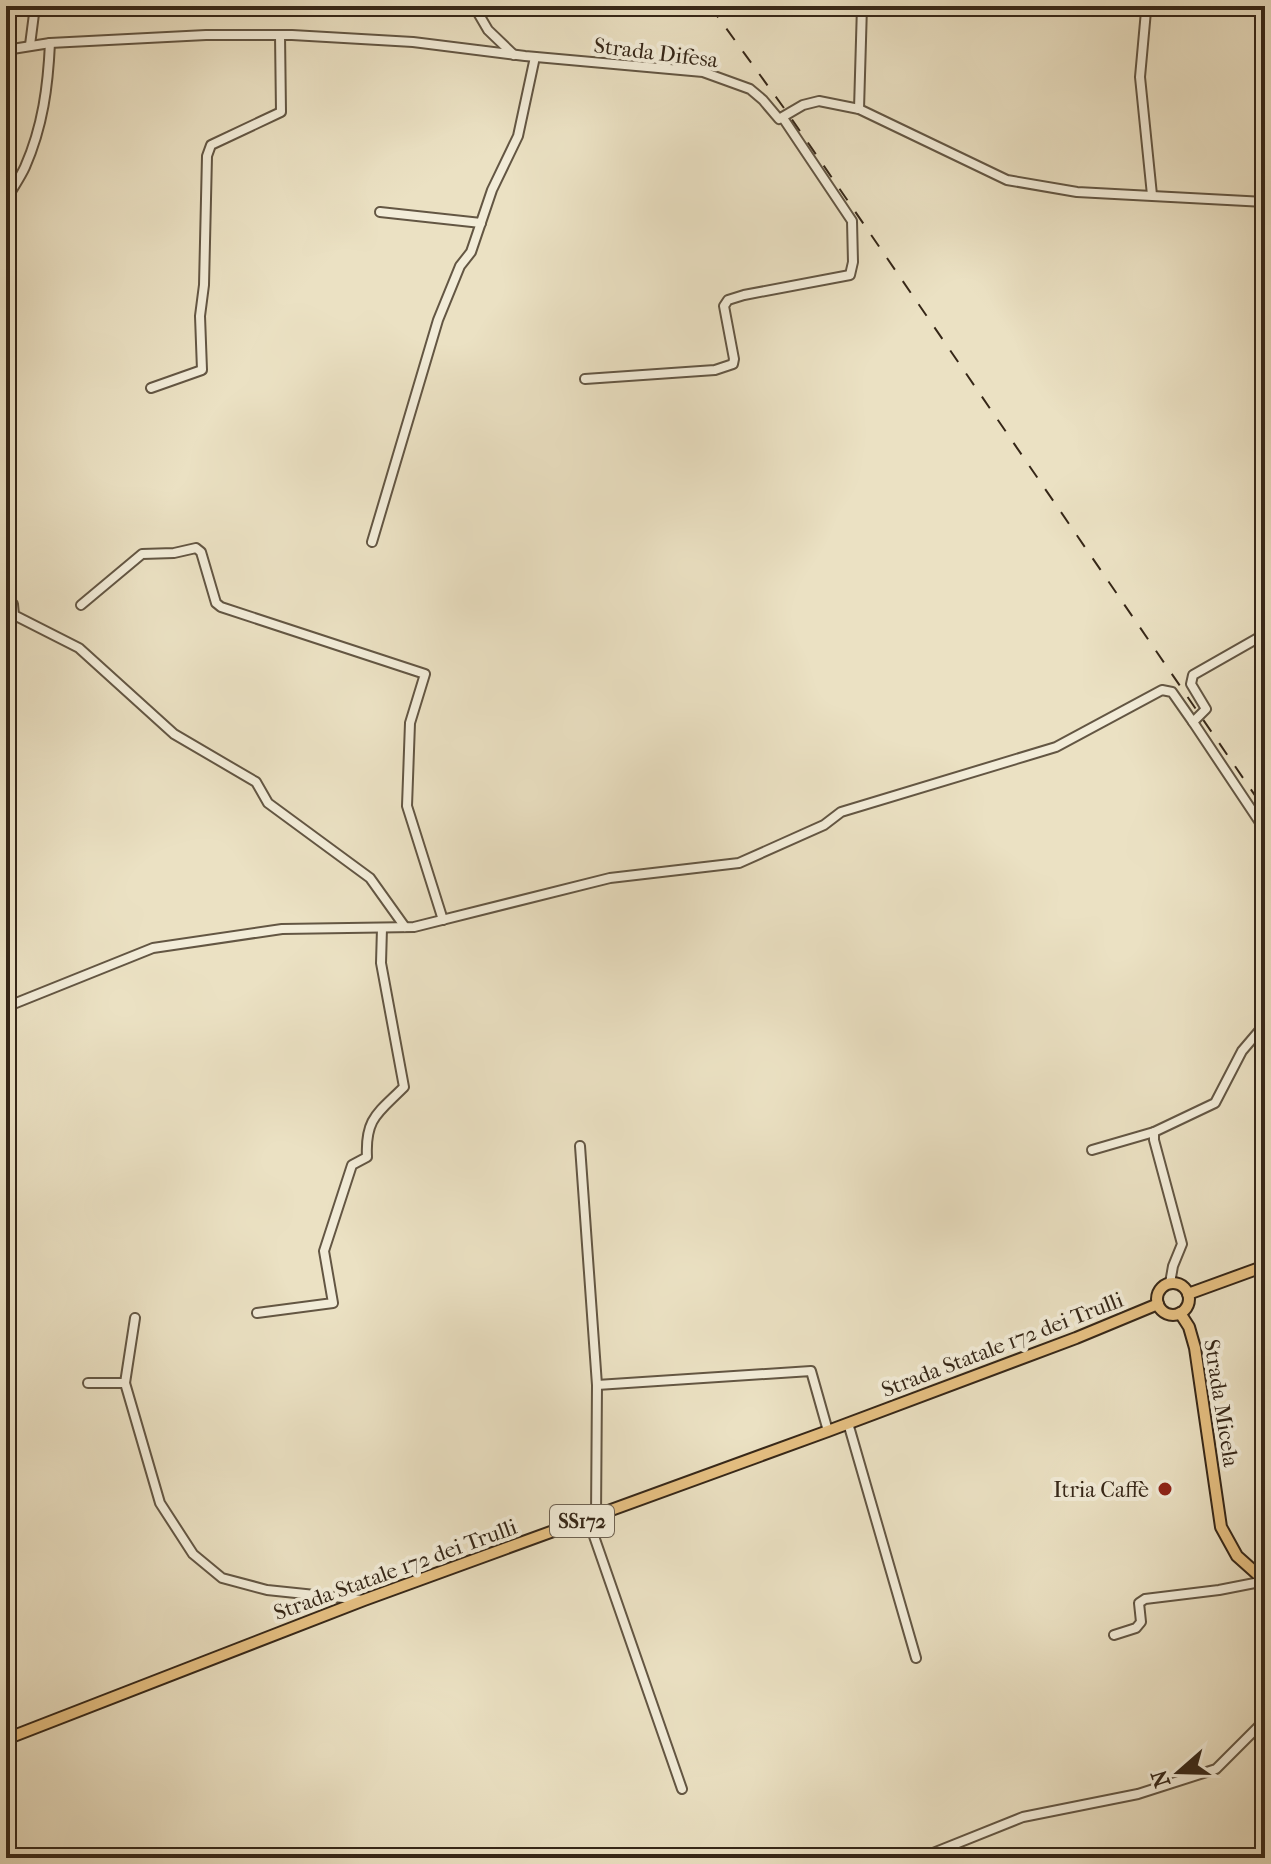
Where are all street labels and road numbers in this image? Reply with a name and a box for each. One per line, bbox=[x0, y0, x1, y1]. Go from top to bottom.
street label: Strada Difesa bbox=[592, 32, 720, 74]
street label: Strada Statale 172 dei Trulli bbox=[878, 1287, 1127, 1403]
street label: Strada Micela bbox=[1198, 1337, 1244, 1470]
road number: SS172 bbox=[550, 1505, 614, 1537]
street label: Strada Statale 172 dei Trulli bbox=[270, 1514, 521, 1626]

